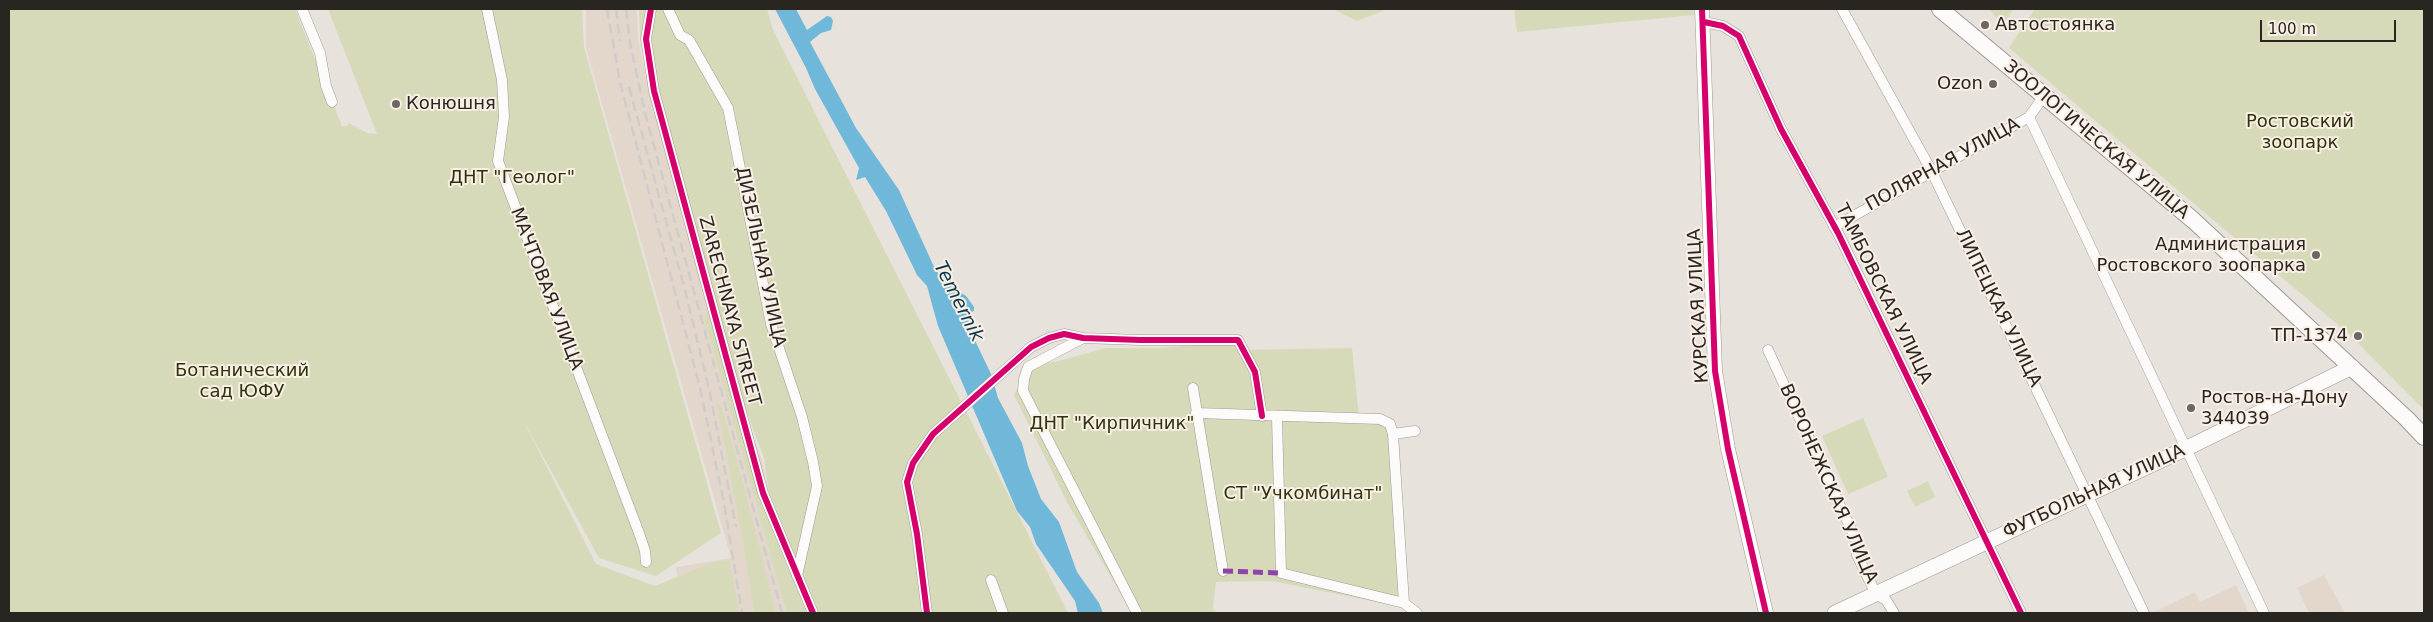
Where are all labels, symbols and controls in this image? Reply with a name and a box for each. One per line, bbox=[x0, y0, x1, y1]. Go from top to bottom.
scale bar bbox=[2263, 10, 2399, 42]
place label: Автостоянка bbox=[1995, 14, 2115, 36]
marker: Автостоянка bbox=[1979, 19, 1991, 31]
text: 100 m bbox=[2268, 20, 2316, 38]
street label: ЗООЛОГИЧЕСКАЯ УЛИЦА bbox=[1999, 56, 2193, 224]
place label: Ozon bbox=[1937, 73, 1983, 95]
marker: Ozon bbox=[1987, 78, 1999, 90]
place label: Конюшня bbox=[406, 93, 496, 115]
marker: Конюшня bbox=[390, 98, 402, 110]
park label: Ростовский зоопарк bbox=[2246, 111, 2354, 154]
street label: ПОЛЯРНАЯ УЛИЦА bbox=[1862, 114, 2024, 216]
street label: ДИЗЕЛЬНАЯ УЛИЦА bbox=[730, 164, 790, 350]
park label: ДНТ "Геолог" bbox=[449, 167, 575, 189]
street label: ТАМБОВСКАЯ УЛИЦА bbox=[1830, 200, 1936, 388]
street label: МАЧТОВАЯ УЛИЦА bbox=[505, 205, 587, 373]
street label: ZARECHNAYA STREET bbox=[693, 214, 765, 408]
street label: ЛИПЕЦКАЯ УЛИЦА bbox=[1950, 225, 2046, 391]
street label: КУРСКАЯ УЛИЦА bbox=[1684, 228, 1714, 384]
place label: Администрация Ростовского зоопарка bbox=[2096, 234, 2306, 276]
marker: Администрация Ростовского зоопарка bbox=[2310, 249, 2322, 261]
water label: Temernik bbox=[928, 258, 988, 346]
place label: ТП-1374 bbox=[2271, 325, 2348, 347]
marker: ТП-1374 bbox=[2352, 330, 2364, 342]
park label: Ботанический сад ЮФУ bbox=[175, 360, 309, 402]
street label: ВОРОНЕЖСКАЯ УЛИЦА bbox=[1774, 381, 1882, 587]
place label: Ростов-на-Дону 344039 bbox=[2201, 387, 2348, 429]
marker: Ростов-на-Дону 344039 bbox=[2185, 402, 2197, 414]
park label: ДНТ "Кирпичник" bbox=[1029, 413, 1195, 435]
street label: ФУТБОЛЬНАЯ УЛИЦА bbox=[2000, 440, 2188, 544]
park label: СТ "Учкомбинат" bbox=[1224, 483, 1382, 505]

